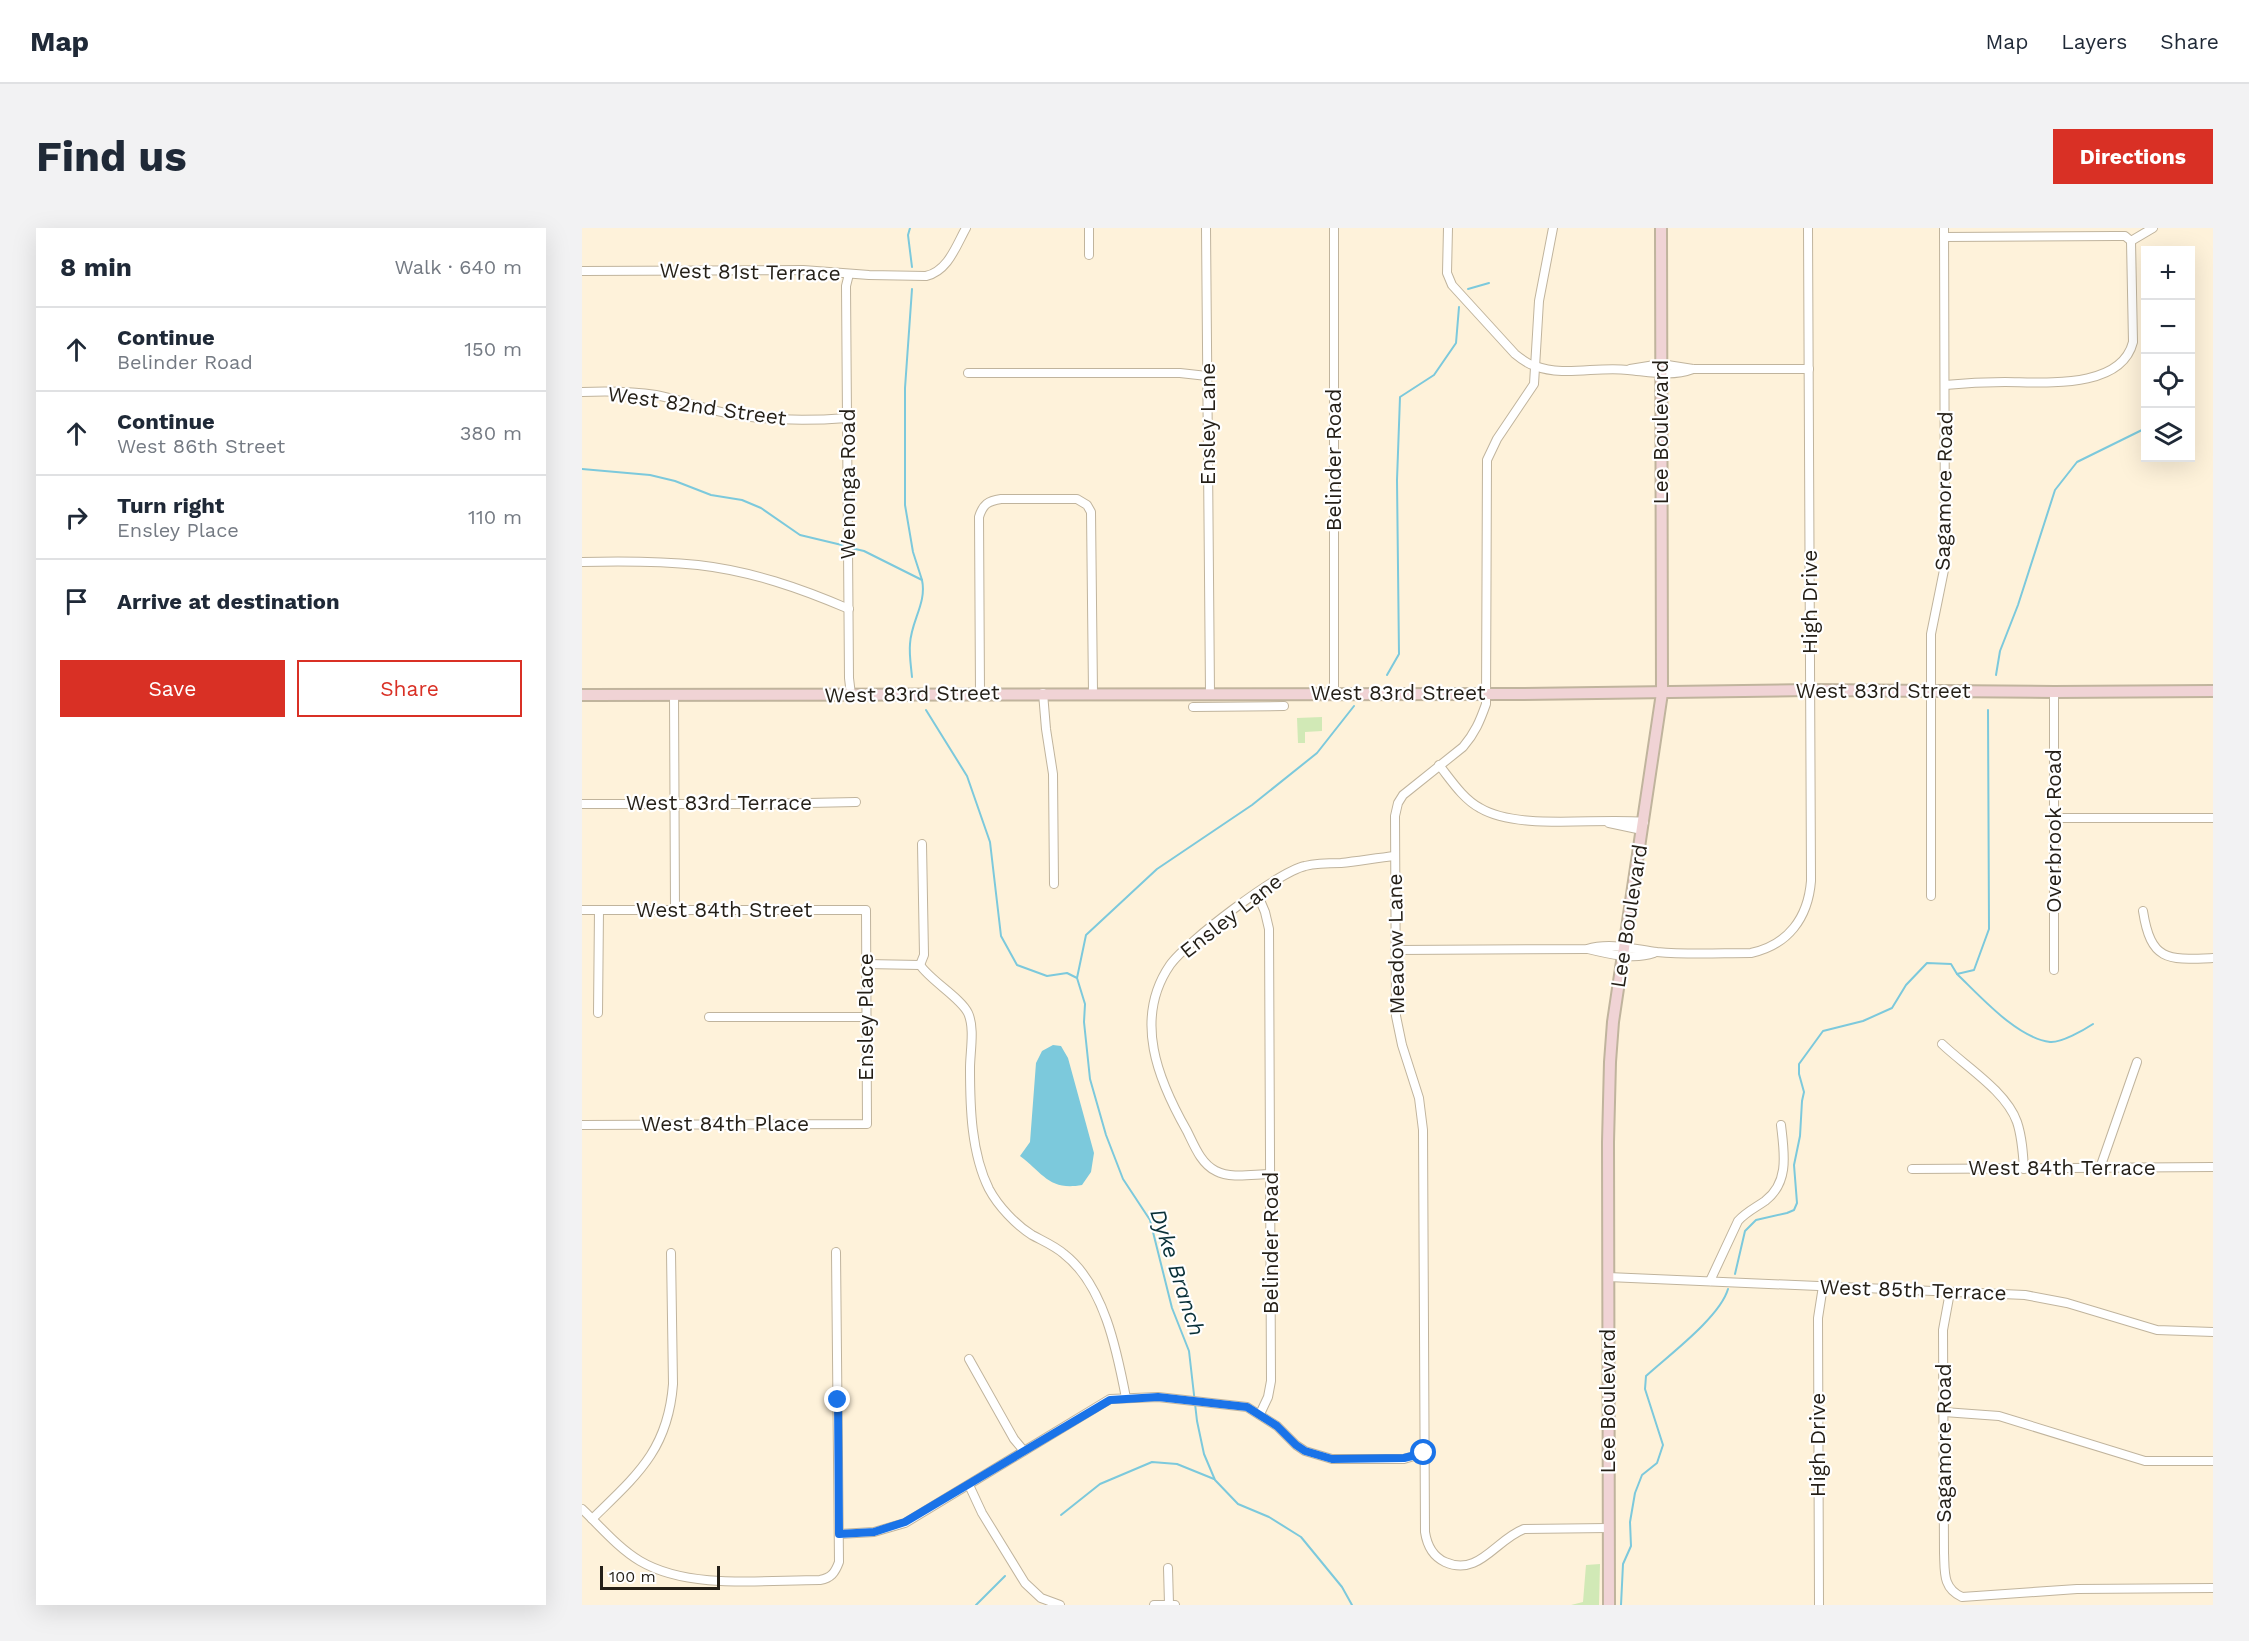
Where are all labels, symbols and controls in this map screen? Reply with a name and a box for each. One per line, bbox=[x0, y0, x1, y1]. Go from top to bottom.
text: Map bbox=[30, 25, 89, 58]
text: Map bbox=[1985, 29, 2028, 54]
text: Layers bbox=[2061, 29, 2127, 54]
text: Share bbox=[2160, 29, 2219, 54]
button: Directions bbox=[2053, 129, 2213, 184]
text: Find us bbox=[36, 132, 187, 181]
map controls bbox=[2141, 246, 2195, 462]
button: + bbox=[2141, 246, 2195, 300]
text: 8 min bbox=[60, 252, 132, 282]
text: Walk · 640 m bbox=[394, 255, 522, 279]
street label: West 81st Terrace bbox=[659, 257, 841, 286]
button: − bbox=[2141, 300, 2195, 354]
text: Continue bbox=[117, 325, 215, 350]
icon: ahead bbox=[60, 333, 93, 366]
text: 150 m bbox=[464, 337, 522, 361]
text: Belinder Road bbox=[117, 350, 253, 374]
button: locate bbox=[2141, 354, 2195, 408]
street label: Lee Boulevard bbox=[1648, 359, 1673, 505]
street label: Ensley Lane bbox=[1195, 363, 1220, 485]
street label: West 82nd Street bbox=[606, 381, 788, 430]
street label: Belinder Road bbox=[1321, 389, 1346, 531]
street label: Wenonga Road bbox=[835, 408, 860, 560]
button: layers bbox=[2141, 408, 2195, 462]
text: Continue bbox=[117, 409, 215, 434]
street label: Sagamore Road bbox=[1930, 411, 1957, 571]
icon: ahead bbox=[60, 417, 93, 450]
text: 380 m bbox=[460, 421, 522, 445]
text: West 86th Street bbox=[117, 434, 285, 458]
text: Turn right bbox=[117, 493, 224, 518]
icon: right bbox=[60, 501, 93, 534]
text: 110 m bbox=[468, 505, 522, 529]
text: Ensley Place bbox=[117, 518, 239, 542]
street label: High Drive bbox=[1797, 550, 1822, 654]
icon: arrive bbox=[60, 585, 93, 618]
text: Arrive at destination bbox=[117, 589, 340, 614]
button: Save bbox=[60, 660, 285, 717]
button: Share bbox=[297, 660, 522, 717]
street label: West 83rd Street bbox=[1795, 678, 1971, 703]
street label: West 83rd Street bbox=[824, 679, 1000, 708]
street label: West 83rd Street bbox=[1310, 680, 1486, 705]
street label: Overbrook Road bbox=[2041, 749, 2066, 913]
street label: West 83rd Terrace bbox=[626, 790, 812, 815]
street label: Lee Boulevard bbox=[1605, 842, 1652, 990]
street label: Ensley Lane bbox=[1175, 868, 1287, 963]
street label: Meadow Lane bbox=[1382, 873, 1409, 1015]
street label: West 84th Street bbox=[636, 897, 812, 922]
street label: Ensley Place bbox=[853, 953, 878, 1081]
street label: West 84th Place bbox=[641, 1111, 809, 1136]
street label: West 84th Terrace bbox=[1968, 1155, 2156, 1180]
street label: Belinder Road bbox=[1258, 1172, 1283, 1314]
water label: Dyke Branch bbox=[1145, 1206, 1210, 1339]
street label: West 85th Terrace bbox=[1819, 1274, 2007, 1305]
street label: Lee Boulevard bbox=[1595, 1328, 1620, 1474]
street label: Sagamore Road bbox=[1931, 1363, 1956, 1523]
route end bbox=[824, 1386, 850, 1412]
street label: High Drive bbox=[1805, 1393, 1830, 1497]
route start bbox=[1410, 1439, 1436, 1465]
scale bar bbox=[600, 1563, 720, 1590]
text: 100 m bbox=[609, 1567, 656, 1586]

